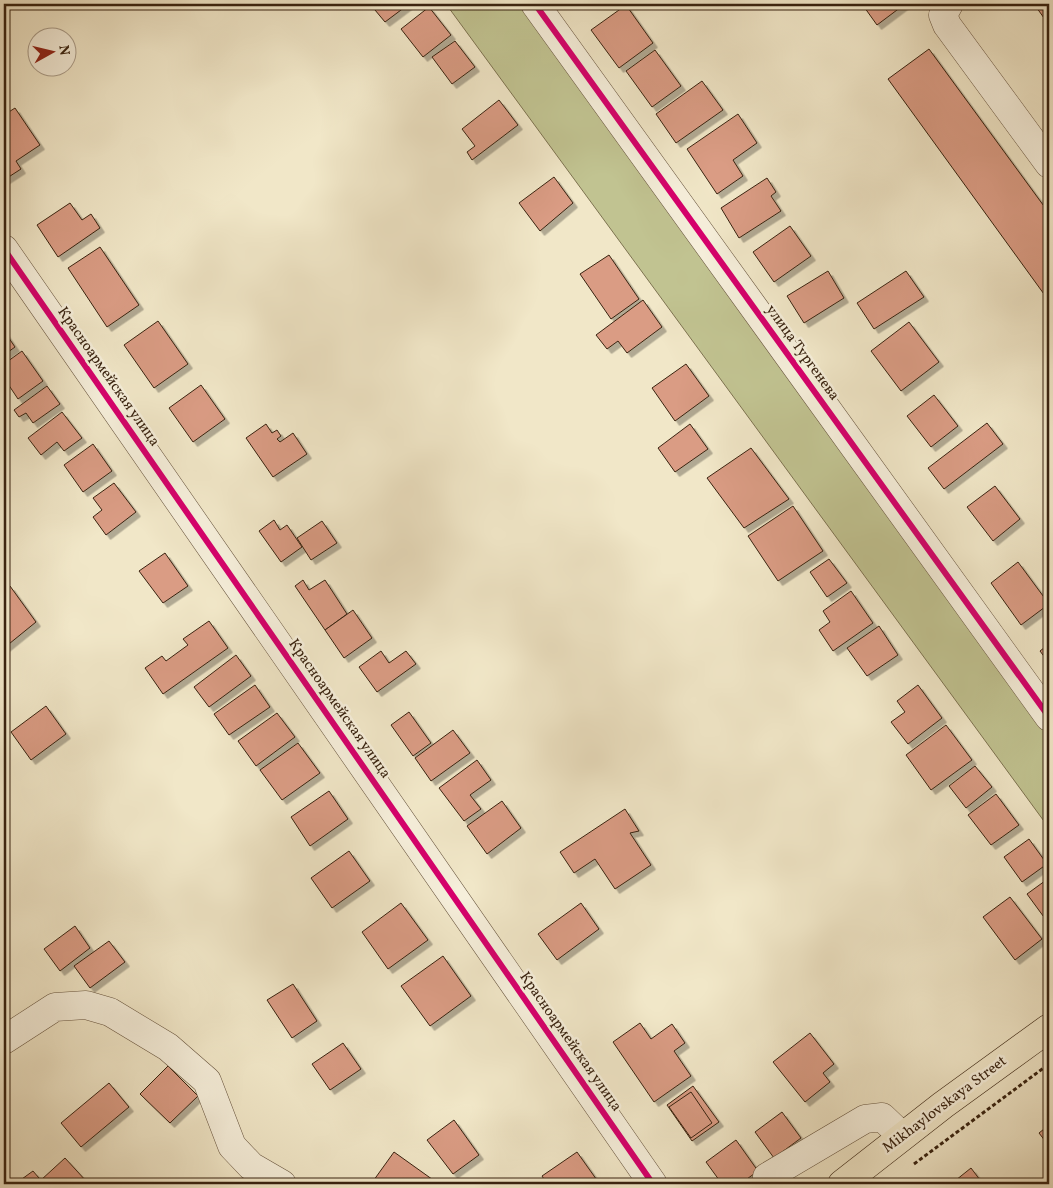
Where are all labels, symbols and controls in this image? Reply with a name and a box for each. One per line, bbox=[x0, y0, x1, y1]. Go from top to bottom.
north arrow bbox=[28, 28, 78, 78]
text: N bbox=[53, 44, 74, 57]
street label: улица Тургенева bbox=[760, 301, 844, 405]
street label: Красноармейская улица bbox=[52, 303, 164, 451]
street label: Красноармейская улица bbox=[283, 635, 395, 783]
street label: Красноармейская улица bbox=[514, 968, 626, 1116]
street label: Mikhaylovskaya Street bbox=[879, 1051, 1011, 1159]

